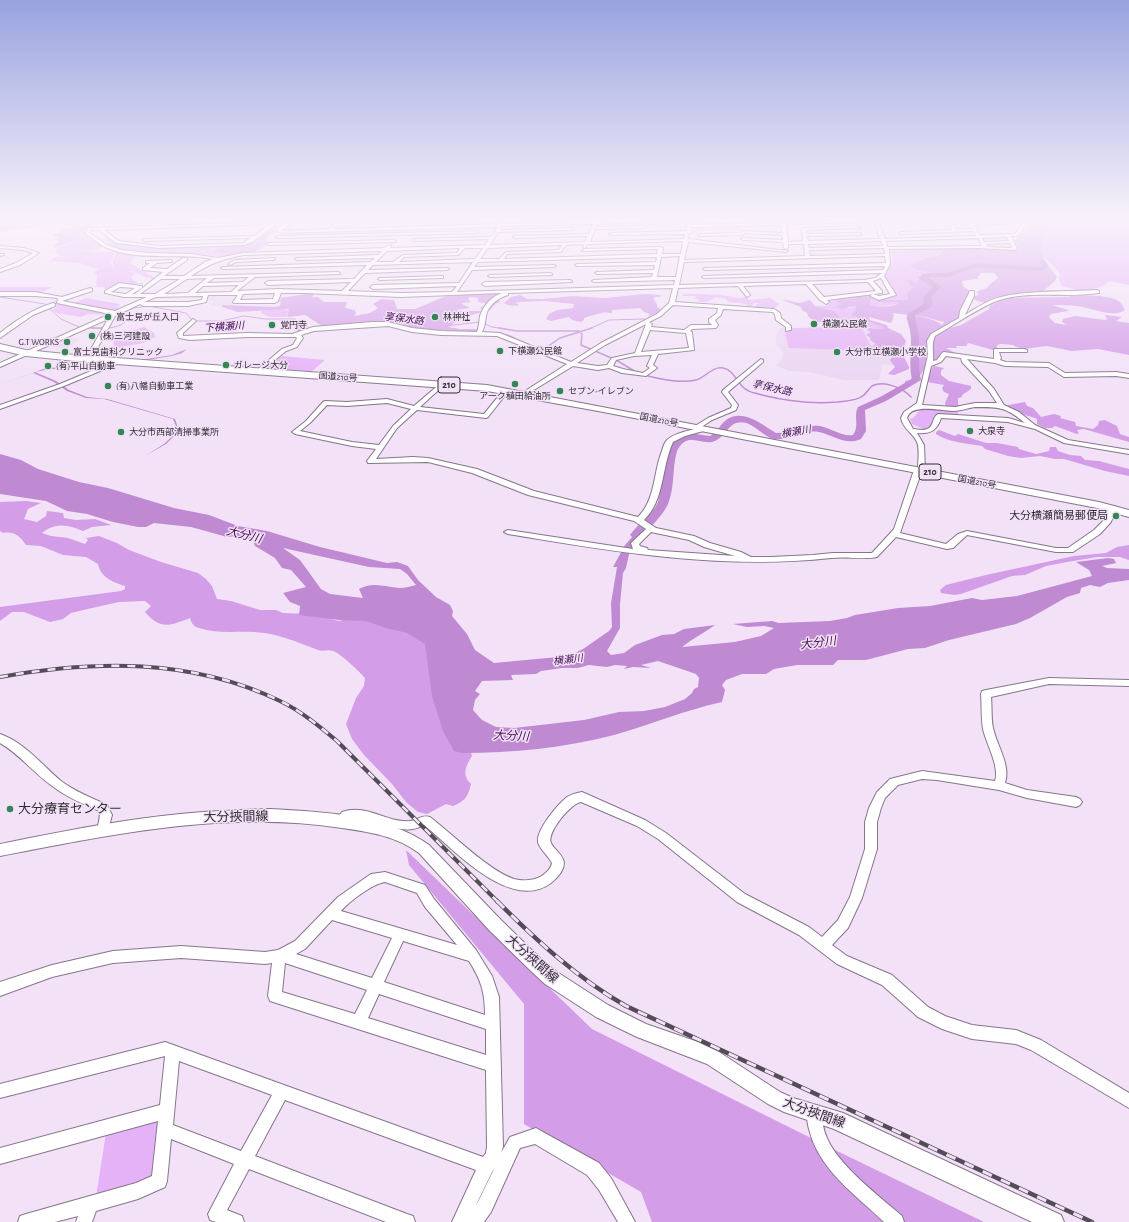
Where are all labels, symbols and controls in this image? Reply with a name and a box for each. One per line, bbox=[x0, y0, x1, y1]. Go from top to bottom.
water label: 享保水路 bbox=[383, 311, 425, 327]
marker: 富士見が丘入口 bbox=[103, 312, 113, 322]
place label: 富士見が丘入口 bbox=[116, 312, 179, 322]
marker: 林神社 bbox=[430, 312, 440, 322]
place label: 林神社 bbox=[443, 312, 470, 322]
marker: 横瀬公民館 bbox=[809, 319, 819, 329]
place label: 横瀬公民館 bbox=[822, 319, 867, 329]
water label: 下横瀬川 bbox=[204, 320, 244, 334]
marker: 覚円寺 bbox=[267, 320, 277, 330]
place label: 覚円寺 bbox=[280, 320, 307, 330]
marker: (株)三河建設 bbox=[87, 331, 97, 341]
place label: (株)三河建設 bbox=[100, 331, 150, 341]
place label: G.T WORKS bbox=[19, 337, 59, 347]
marker: G.T WORKS bbox=[62, 337, 72, 347]
marker: 下横瀬公民館 bbox=[495, 346, 505, 356]
place label: 下横瀬公民館 bbox=[508, 346, 562, 356]
marker: 富士見歯科クリニック bbox=[60, 347, 70, 357]
place label: 富士見歯科クリニック bbox=[73, 347, 163, 357]
marker: 大分市立横瀬小学校 bbox=[832, 347, 842, 357]
place label: 大分市立横瀬小学校 bbox=[845, 347, 926, 357]
marker: ガレージ大分 bbox=[221, 360, 231, 370]
place label: ガレージ大分 bbox=[234, 360, 288, 370]
marker: (有)平山自動車 bbox=[43, 361, 53, 371]
place label: (有)平山自動車 bbox=[56, 361, 115, 371]
street label: 国道210号 bbox=[318, 370, 358, 384]
road number: 210 bbox=[438, 377, 460, 393]
water label: 享保水路 bbox=[751, 378, 793, 398]
marker: アーク稙田給油所 bbox=[510, 379, 520, 389]
marker: (有)八幡自動車工業 bbox=[103, 381, 113, 391]
place label: (有)八幡自動車工業 bbox=[116, 381, 193, 391]
marker: セブン-イレブン bbox=[555, 386, 565, 396]
place label: セブン-イレブン bbox=[568, 386, 634, 396]
place label: アーク稙田給油所 bbox=[479, 391, 551, 401]
street label: 国道210号 bbox=[639, 411, 679, 429]
water label: 横瀬川 bbox=[780, 423, 812, 441]
marker: 大泉寺 bbox=[965, 426, 975, 436]
place label: 大泉寺 bbox=[978, 426, 1005, 436]
marker: 大分市西部清掃事業所 bbox=[116, 427, 126, 437]
place label: 大分市西部清掃事業所 bbox=[129, 427, 219, 437]
road number: 210 bbox=[919, 464, 941, 480]
street label: 国道210号 bbox=[957, 473, 997, 491]
place label: 大分横瀬簡易郵便局 bbox=[1009, 509, 1108, 523]
marker: 大分横瀬簡易郵便局 bbox=[1111, 511, 1121, 521]
water label: 大分川 bbox=[225, 524, 263, 546]
water label: 大分川 bbox=[799, 634, 837, 652]
water label: 横瀬川 bbox=[552, 652, 584, 668]
water label: 大分川 bbox=[493, 728, 529, 744]
place label: 大分療育センター bbox=[18, 801, 122, 817]
marker: 大分療育センター bbox=[5, 804, 15, 814]
street label: 大分挾間線 bbox=[203, 809, 269, 825]
street label: 大分挾間線 bbox=[503, 931, 561, 987]
street label: 大分挾間線 bbox=[781, 1095, 847, 1131]

